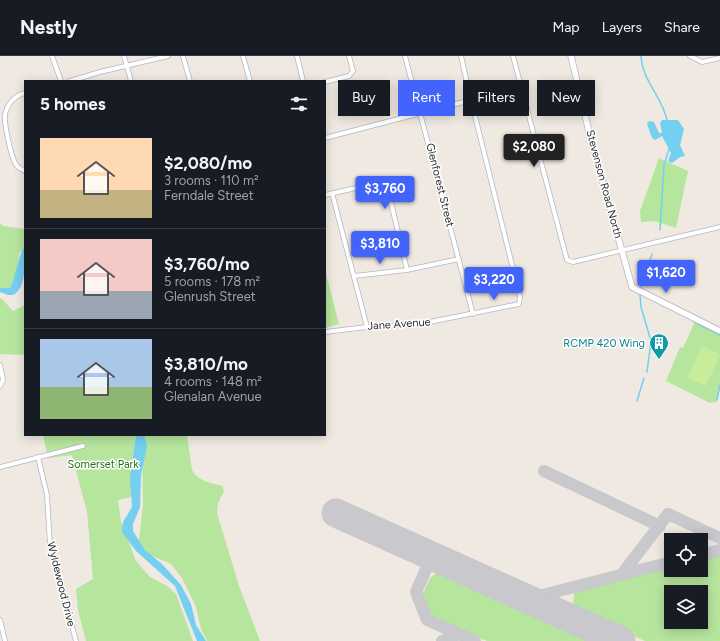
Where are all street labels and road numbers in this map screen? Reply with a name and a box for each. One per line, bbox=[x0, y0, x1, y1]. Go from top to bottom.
street label: Stevenson Road North bbox=[583, 128, 625, 240]
street label: Glenforest Street bbox=[423, 142, 457, 228]
street label: Jane Avenue bbox=[367, 315, 431, 333]
street label: Wyldewood Drive bbox=[44, 540, 78, 628]

